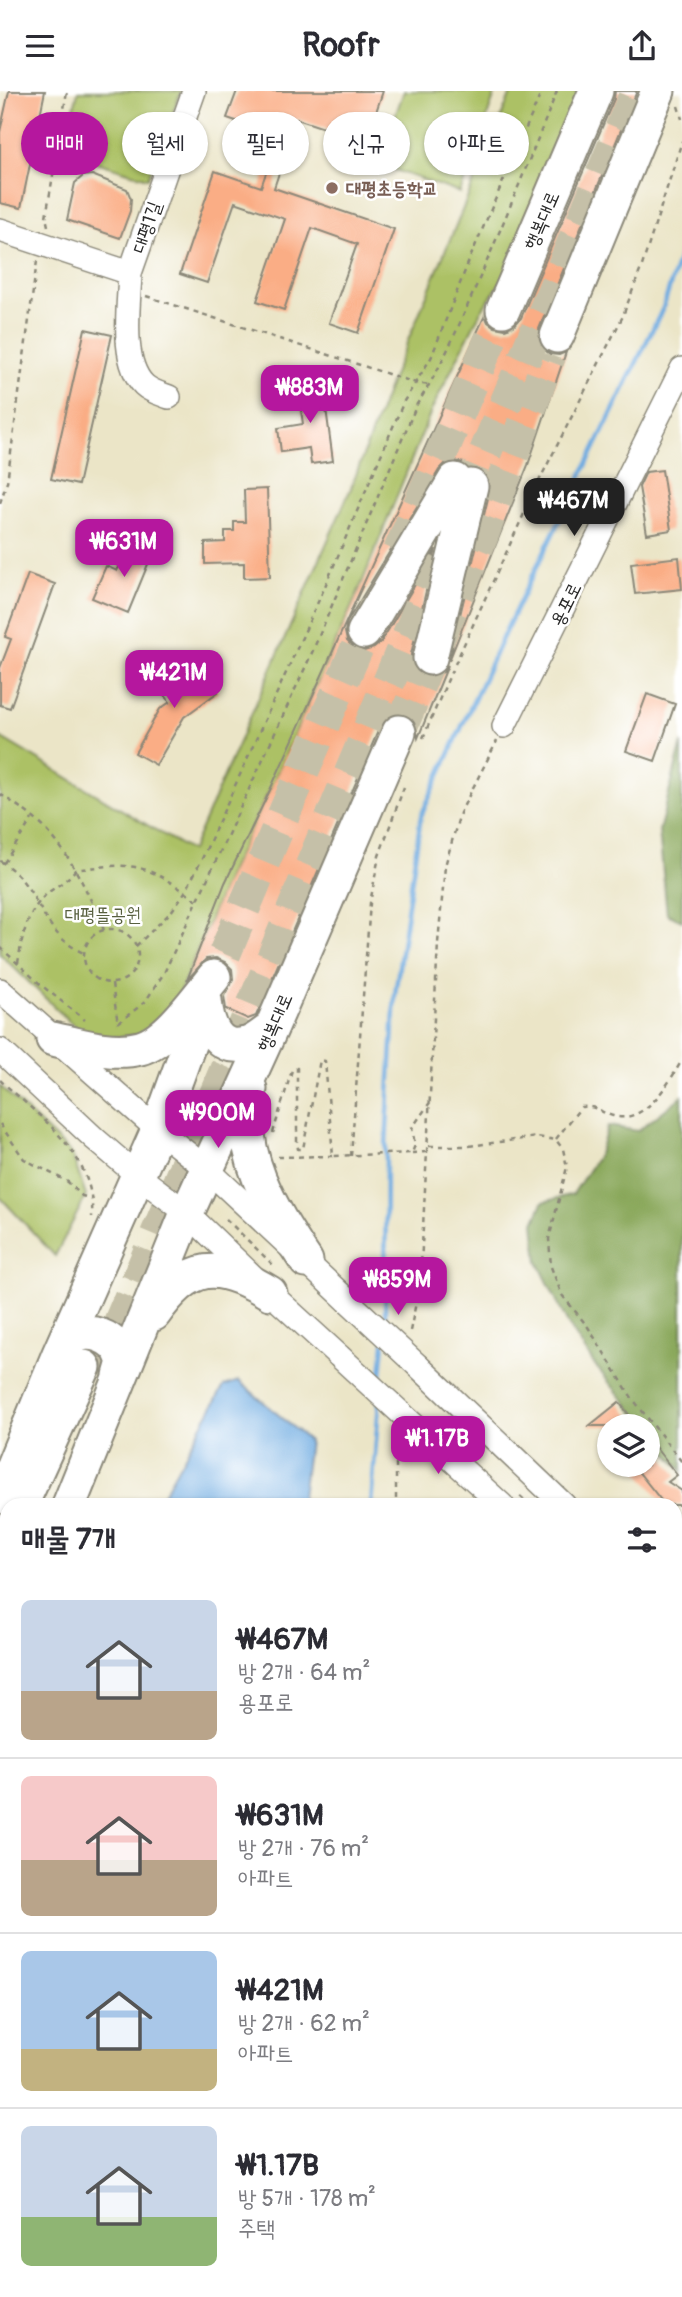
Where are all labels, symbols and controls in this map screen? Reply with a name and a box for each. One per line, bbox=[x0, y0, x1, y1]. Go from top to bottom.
text: Roofr bbox=[302, 26, 380, 66]
icon: menu bbox=[21, 27, 59, 65]
icon: share bbox=[623, 27, 661, 65]
chip: 매매 bbox=[21, 112, 108, 175]
chip: 월세 bbox=[122, 112, 208, 175]
chip: 필터 bbox=[222, 112, 309, 175]
chip: 신규 bbox=[323, 112, 410, 175]
chip: 아파트 bbox=[424, 112, 529, 175]
place label: 대평초등학교 bbox=[346, 177, 438, 201]
marker: 대평초등학교 bbox=[324, 180, 340, 196]
street label: 행복대로 bbox=[519, 188, 565, 253]
street label: 대평1길 bbox=[127, 198, 167, 256]
pin: ₩883M bbox=[261, 365, 359, 425]
text: ₩883M bbox=[277, 373, 343, 402]
pin: ₩467M bbox=[525, 479, 623, 538]
text: ₩467M bbox=[539, 486, 609, 515]
pin: ₩631M bbox=[75, 519, 173, 579]
text: ₩631M bbox=[91, 527, 157, 556]
street label: 용포로 bbox=[545, 579, 587, 630]
pin: ₩421M bbox=[125, 651, 223, 710]
text: ₩421M bbox=[141, 658, 207, 687]
park label: 대평뜰공원 bbox=[65, 903, 141, 927]
street label: 행복대로 bbox=[252, 990, 298, 1055]
pin: ₩900M bbox=[169, 1091, 267, 1150]
text: ₩900M bbox=[181, 1098, 255, 1127]
pin: ₩859M bbox=[349, 1257, 447, 1317]
text: ₩859M bbox=[365, 1265, 431, 1294]
map controls bbox=[597, 1414, 660, 1477]
button: layers bbox=[597, 1414, 660, 1477]
pin: ₩1.17B bbox=[381, 1417, 495, 1476]
text: ₩1.17B bbox=[407, 1424, 469, 1453]
text: 매물 7개 bbox=[21, 1521, 116, 1558]
icon: filters bbox=[623, 1521, 661, 1559]
text: ₩467M bbox=[238, 1621, 328, 1658]
icon: home bbox=[77, 1628, 161, 1712]
text: 방 2개 · 64 m² bbox=[238, 1658, 370, 1687]
text: 용포로 bbox=[238, 1688, 294, 1717]
text: ₩631M bbox=[238, 1797, 324, 1834]
icon: home bbox=[77, 1804, 161, 1888]
text: 방 2개 · 76 m² bbox=[238, 1834, 369, 1863]
text: 아파트 bbox=[238, 1864, 294, 1893]
text: ₩421M bbox=[238, 1972, 324, 2009]
icon: home bbox=[77, 1979, 161, 2063]
text: 방 2개 · 62 m² bbox=[238, 2009, 370, 2038]
text: 아파트 bbox=[238, 2039, 294, 2068]
text: ₩1.17B bbox=[238, 2147, 319, 2184]
icon: home bbox=[77, 2154, 161, 2238]
text: 방 5개 · 178 m² bbox=[238, 2184, 376, 2213]
text: 주택 bbox=[238, 2214, 275, 2243]

